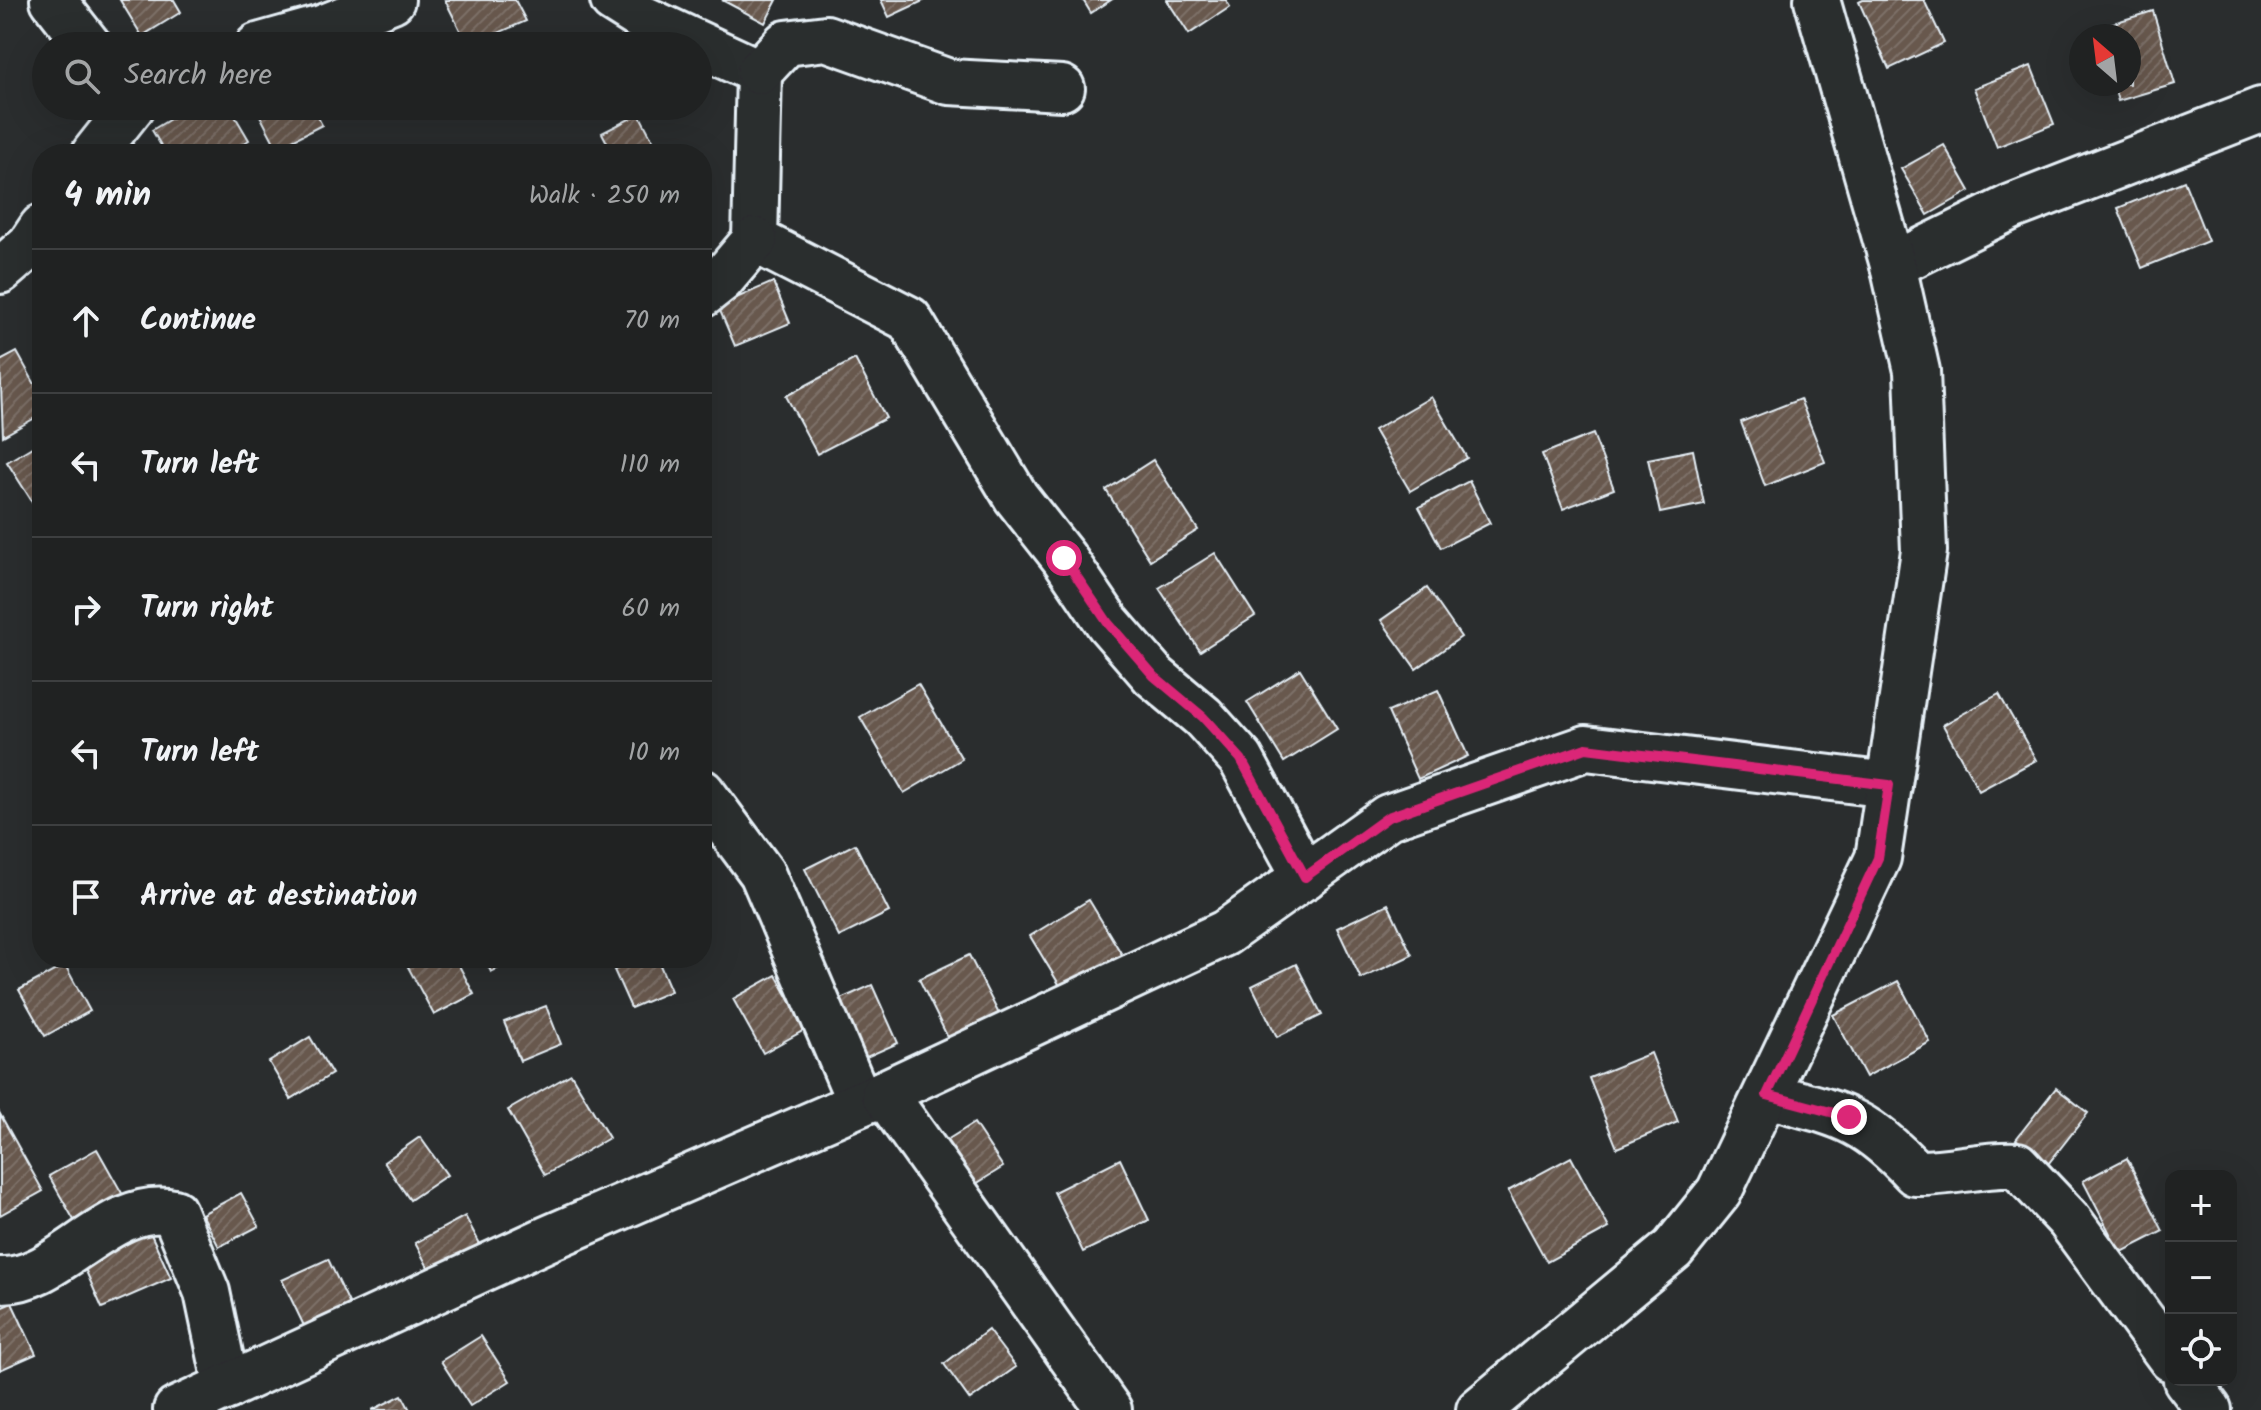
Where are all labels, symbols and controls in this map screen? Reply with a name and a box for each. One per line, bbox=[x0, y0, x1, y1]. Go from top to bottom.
north arrow bbox=[2069, 24, 2141, 96]
search box bbox=[32, 32, 712, 120]
text: Search here bbox=[124, 52, 272, 100]
icon: search bbox=[60, 54, 104, 98]
text: 4 min bbox=[64, 169, 151, 223]
text: Walk · 250 m bbox=[529, 175, 680, 217]
text: Continue bbox=[140, 297, 256, 345]
icon: ahead bbox=[64, 299, 108, 343]
text: 70 m bbox=[624, 300, 680, 342]
text: Turn left bbox=[140, 441, 259, 489]
icon: left bbox=[64, 443, 108, 487]
text: 110 m bbox=[620, 444, 680, 486]
route start bbox=[1046, 540, 1082, 576]
text: Turn right bbox=[140, 585, 273, 633]
icon: right bbox=[64, 587, 108, 631]
text: 60 m bbox=[621, 588, 680, 630]
text: Turn left bbox=[140, 729, 259, 777]
icon: left bbox=[64, 731, 108, 775]
text: 10 m bbox=[628, 732, 680, 774]
text: Arrive at destination bbox=[140, 873, 417, 921]
icon: arrive bbox=[64, 875, 108, 919]
route end bbox=[1831, 1099, 1867, 1135]
map controls bbox=[2165, 1170, 2237, 1386]
button: + bbox=[2165, 1170, 2237, 1242]
button: − bbox=[2165, 1242, 2237, 1314]
button: locate bbox=[2165, 1314, 2237, 1386]

